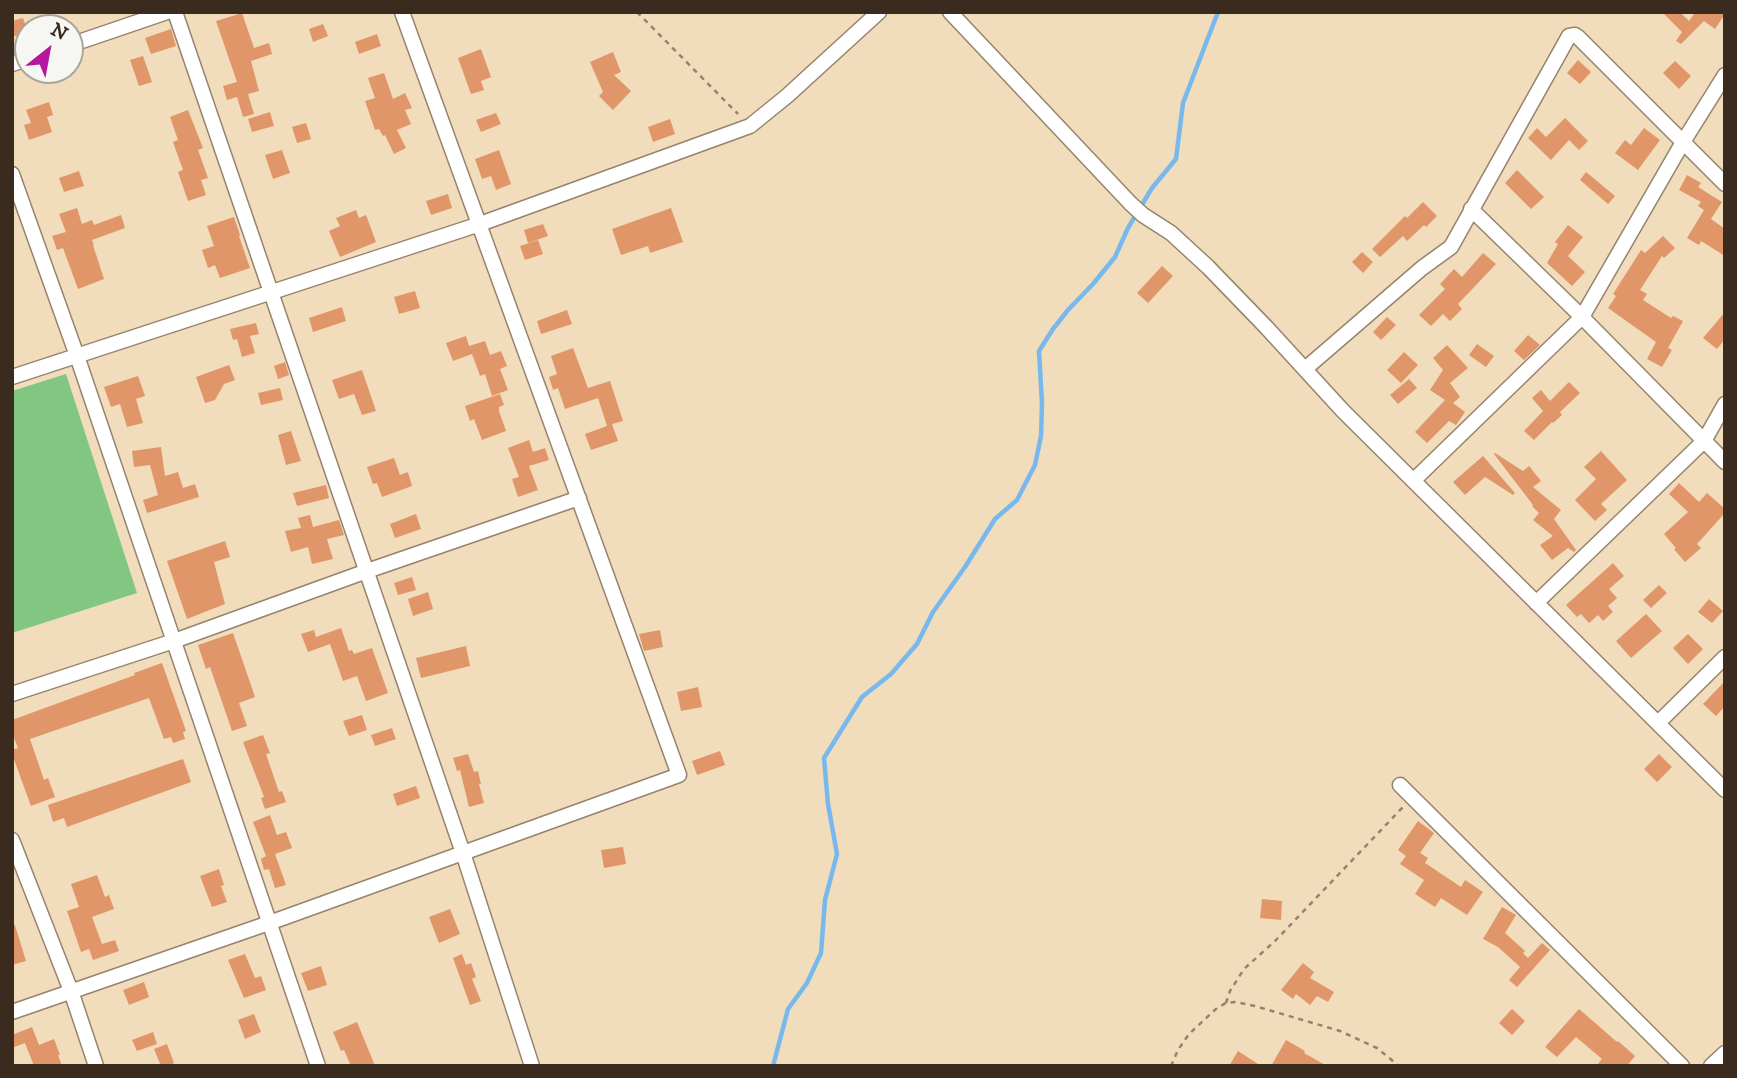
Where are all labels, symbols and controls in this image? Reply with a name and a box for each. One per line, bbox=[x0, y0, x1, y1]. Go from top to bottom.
north arrow bbox=[14, 14, 84, 84]
text: N bbox=[46, 18, 72, 46]

